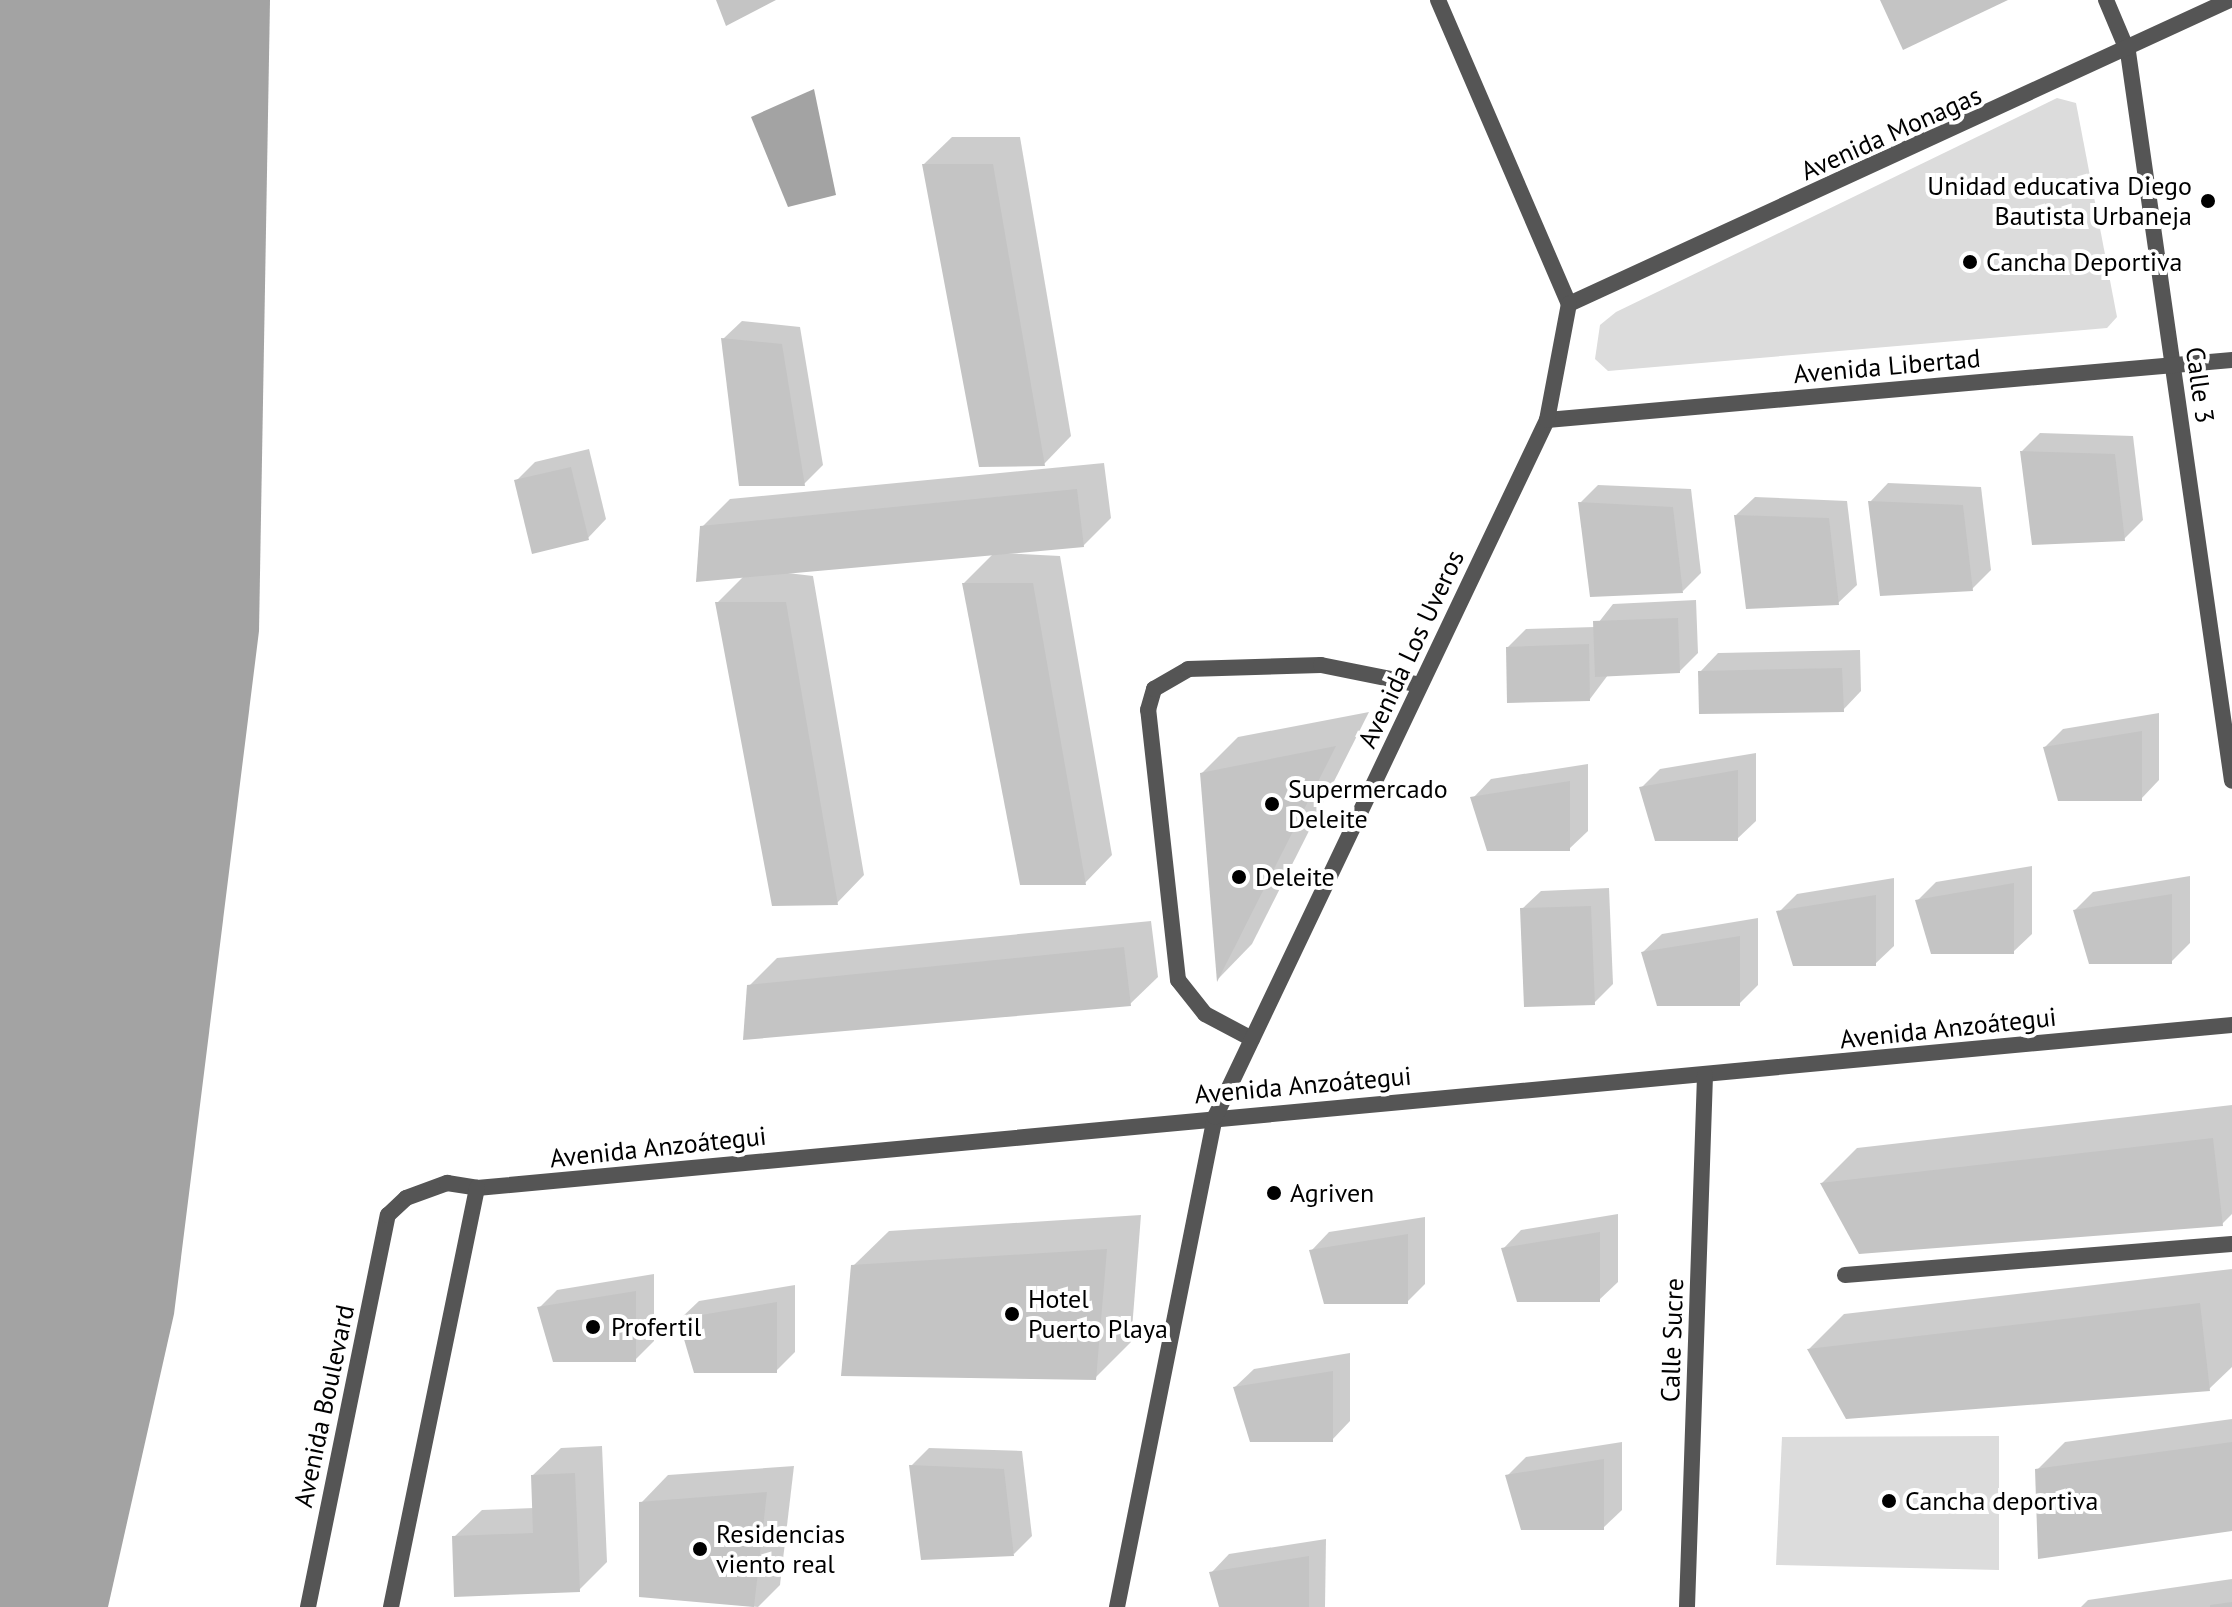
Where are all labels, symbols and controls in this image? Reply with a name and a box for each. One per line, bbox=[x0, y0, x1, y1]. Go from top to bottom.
street label: Avenida Monagas bbox=[1796, 79, 1986, 187]
place label: Unidad educativa Diego Bautista Urbaneja bbox=[1927, 170, 2192, 232]
marker: Unidad educativa Diego Bautista Urbaneja bbox=[2199, 192, 2217, 210]
place label: Cancha Deportiva bbox=[1986, 246, 2182, 278]
marker: Cancha Deportiva bbox=[1961, 253, 1979, 271]
street label: Avenida Libertad bbox=[1792, 342, 1982, 390]
street label: Calle 3 bbox=[2179, 345, 2221, 425]
street label: Avenida Los Uveros bbox=[1352, 545, 1470, 753]
place label: Supermercado Deleite bbox=[1288, 773, 1448, 834]
marker: Supermercado Deleite bbox=[1263, 795, 1281, 813]
place label: Deleite bbox=[1255, 861, 1335, 893]
marker: Deleite bbox=[1230, 868, 1248, 886]
street label: Avenida Anzoátegui bbox=[1838, 1001, 2058, 1055]
street label: Avenida Anzoátegui bbox=[1193, 1060, 1413, 1110]
street label: Avenida Anzoátegui bbox=[548, 1120, 768, 1174]
place label: Agriven bbox=[1290, 1177, 1374, 1209]
marker: Agriven bbox=[1265, 1184, 1283, 1202]
street label: Calle Sucre bbox=[1654, 1277, 1690, 1403]
place label: Hotel Puerto Playa bbox=[1028, 1283, 1168, 1344]
street label: Avenida Boulevard bbox=[287, 1302, 361, 1510]
marker: Hotel Puerto Playa bbox=[1003, 1305, 1021, 1323]
place label: Profertil bbox=[611, 1311, 701, 1343]
marker: Profertil bbox=[582, 1316, 604, 1338]
place label: Cancha deportiva bbox=[1905, 1485, 2098, 1517]
marker: Cancha deportiva bbox=[1880, 1492, 1898, 1510]
place label: Residencias viento real bbox=[716, 1518, 845, 1580]
marker: Residencias viento real bbox=[691, 1540, 709, 1558]

